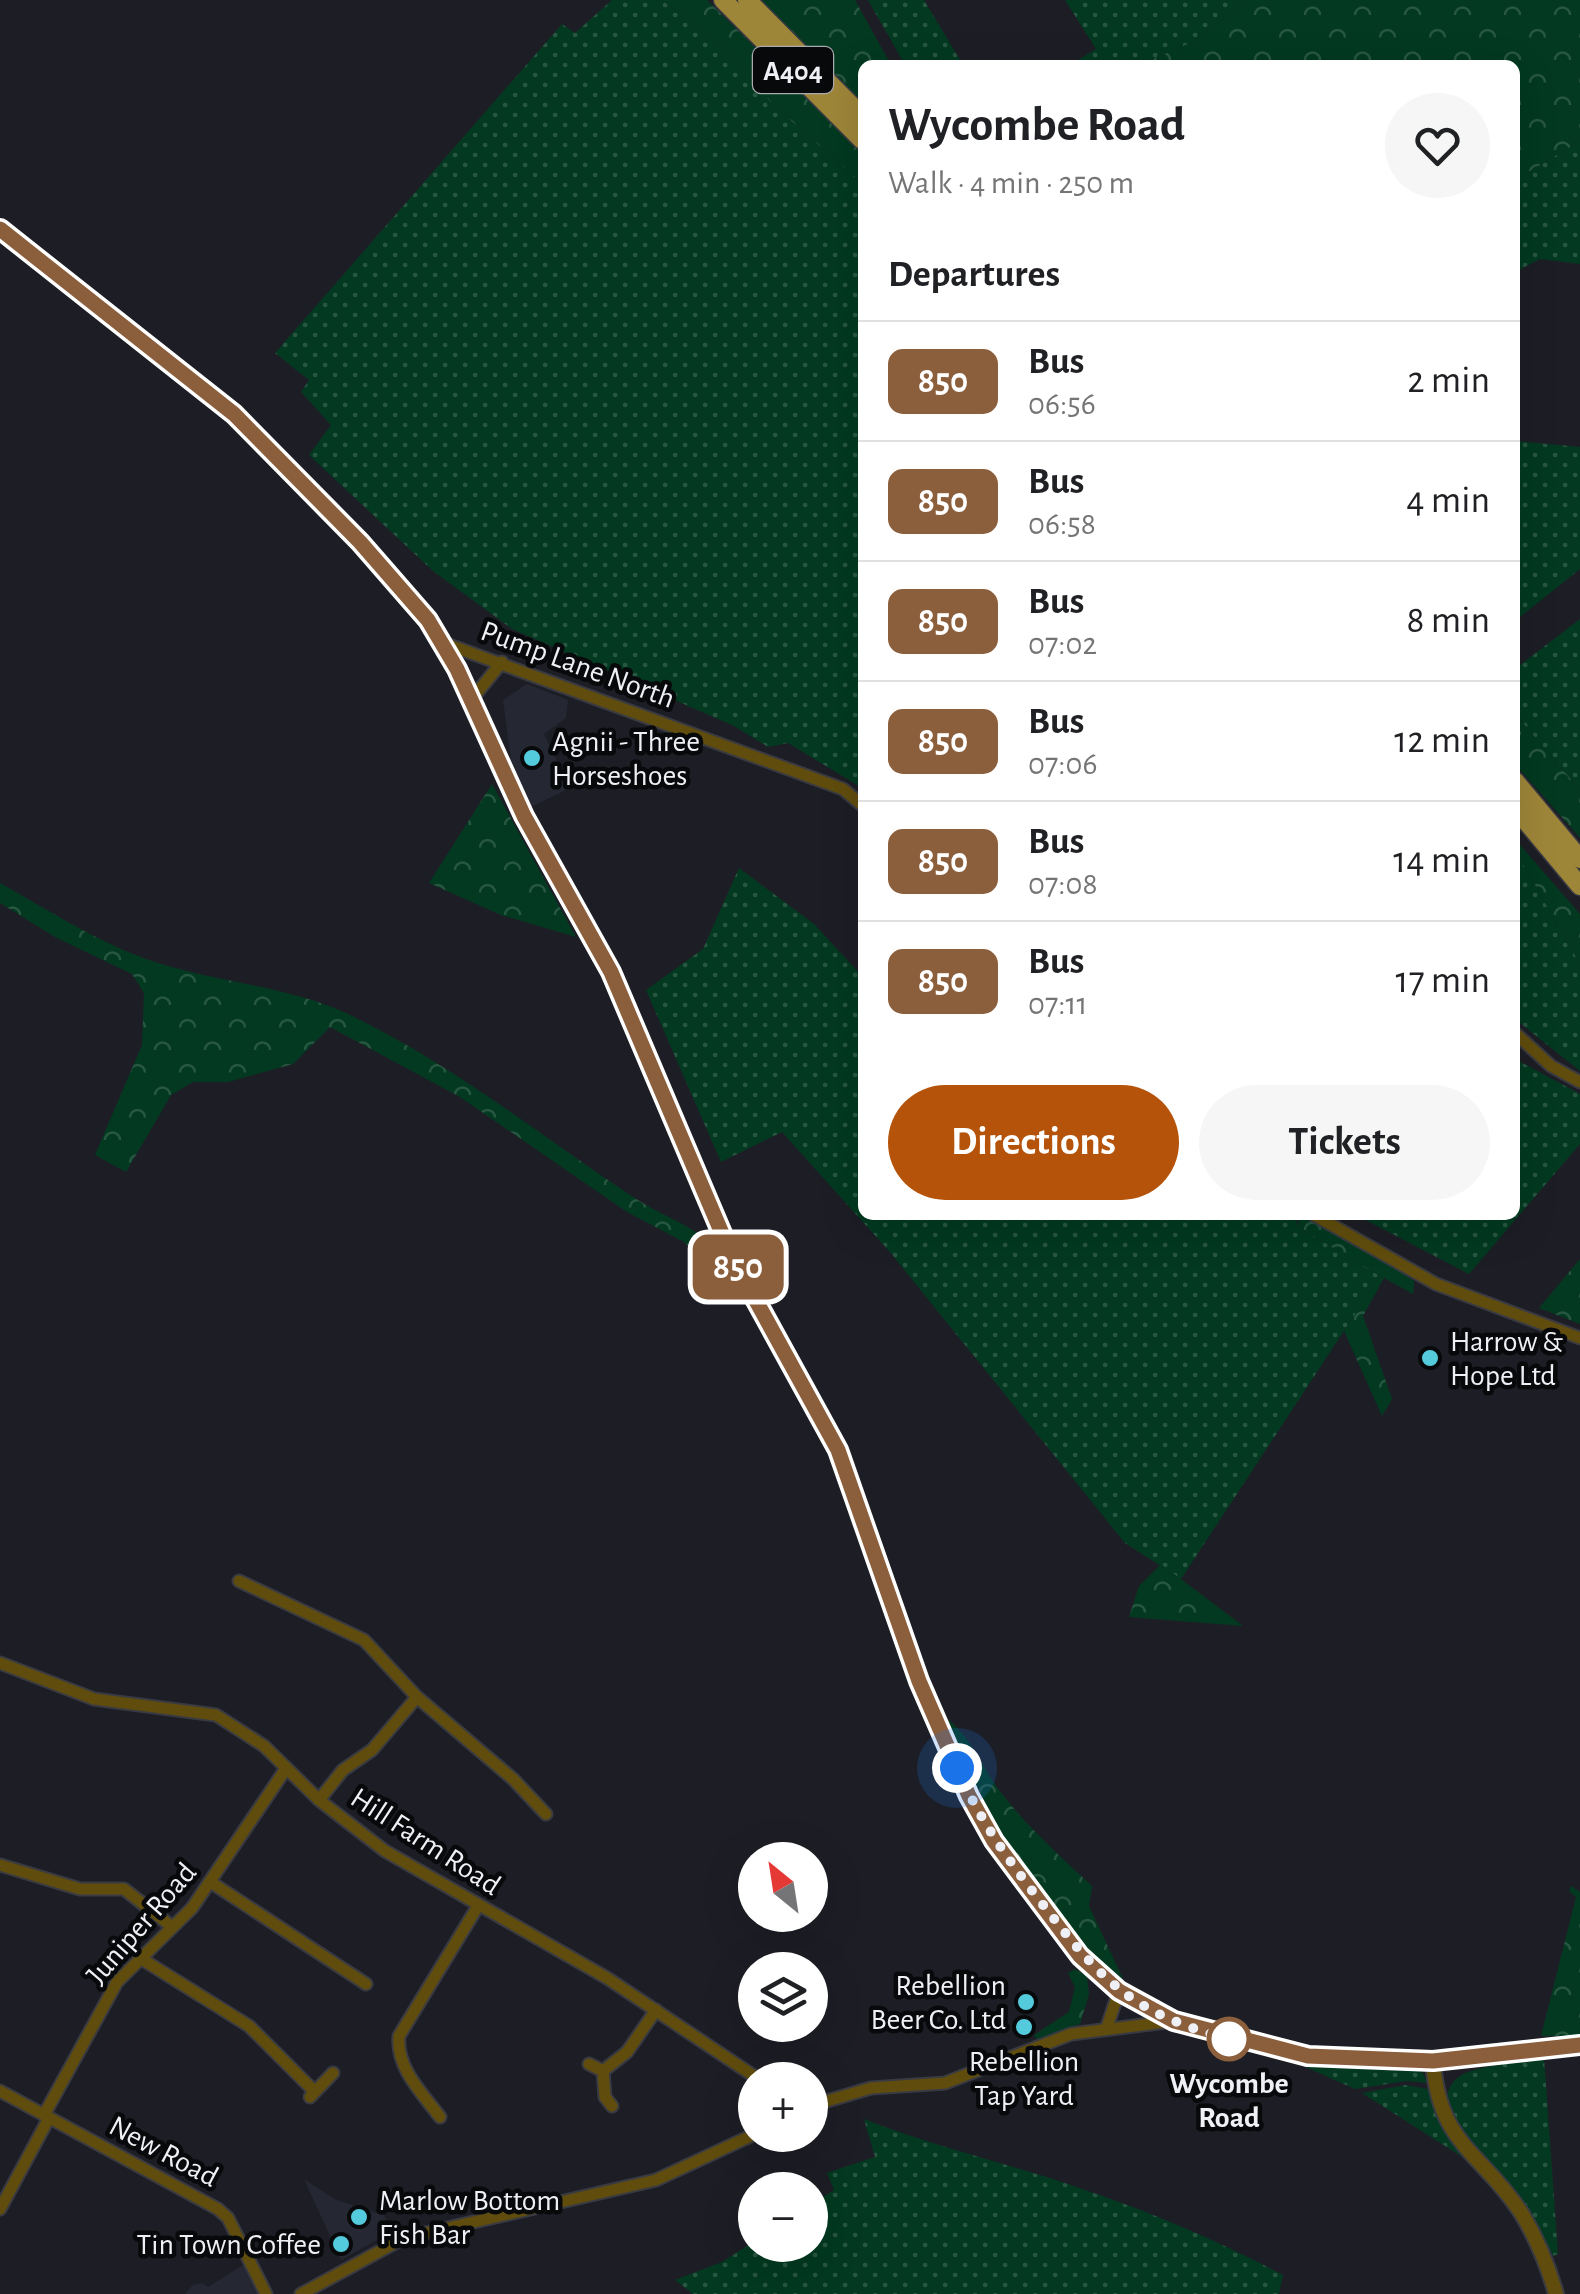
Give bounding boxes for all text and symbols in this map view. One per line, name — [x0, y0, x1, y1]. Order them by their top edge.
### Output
road number: A404 — [753, 47, 833, 93]
button: heart — [1385, 93, 1490, 198]
text: Wycombe Road — [888, 102, 1185, 150]
text: Walk · 4 min · 250 m — [888, 167, 1134, 199]
text: Departures — [888, 256, 1060, 294]
text: Bus — [1028, 343, 1084, 381]
text: 2 min — [1407, 362, 1490, 400]
text: 850 — [918, 364, 968, 399]
text: 06:56 — [1028, 388, 1096, 420]
text: Bus — [1028, 463, 1084, 501]
text: 4 min — [1406, 482, 1490, 520]
text: 850 — [918, 484, 968, 519]
text: 06:58 — [1028, 508, 1096, 540]
text: Bus — [1028, 583, 1084, 621]
text: 8 min — [1407, 602, 1490, 640]
text: 850 — [918, 604, 968, 639]
street label: Pump Lane North — [477, 616, 679, 714]
text: 07:02 — [1028, 628, 1097, 660]
text: Bus — [1028, 703, 1084, 741]
text: 12 min — [1394, 722, 1490, 760]
text: 850 — [918, 724, 968, 759]
place label: Agnii - Three Horseshoes — [552, 727, 700, 791]
marker: Agnii - Three Horseshoes — [521, 747, 543, 769]
text: 07:06 — [1028, 748, 1098, 780]
text: Bus — [1028, 823, 1084, 861]
text: 14 min — [1393, 842, 1490, 880]
text: 850 — [918, 844, 968, 879]
text: 07:08 — [1028, 868, 1098, 900]
text: Bus — [1028, 943, 1084, 981]
text: 17 min — [1396, 962, 1490, 1000]
text: 850 — [918, 964, 968, 999]
text: 07:11 — [1028, 988, 1088, 1020]
button: Directions — [888, 1085, 1179, 1200]
button: Tickets — [1199, 1085, 1490, 1200]
line badge: 850 — [680, 1234, 796, 1300]
text: 850 — [713, 1250, 763, 1285]
place label: Harrow & Hope Ltd — [1450, 1327, 1563, 1391]
marker: Harrow & Hope Ltd — [1419, 1347, 1441, 1369]
your location — [932, 1743, 982, 1793]
street label: Hill Farm Road — [345, 1783, 506, 1901]
north arrow — [738, 1842, 828, 1932]
map controls — [738, 1842, 828, 2262]
street label: Juniper Road — [81, 1857, 202, 1990]
button: layers — [738, 1952, 828, 2042]
place label: Rebellion Beer Co. Ltd — [871, 1971, 1006, 2035]
marker: Rebellion Beer Co. Ltd — [1015, 1991, 1037, 2013]
marker: Rebellion Tap Yard — [1013, 2016, 1035, 2038]
marker: Wycombe Road — [1208, 2018, 1250, 2060]
place label: Rebellion Tap Yard — [969, 2047, 1079, 2111]
button: + — [738, 2062, 828, 2152]
place label: Wycombe Road — [1169, 2069, 1289, 2133]
street label: New Road — [104, 2111, 223, 2193]
button: − — [738, 2172, 828, 2262]
place label: Marlow Bottom Fish Bar — [379, 2186, 560, 2250]
marker: Marlow Bottom Fish Bar — [348, 2206, 370, 2228]
place label: Tin Town Coffee — [137, 2230, 321, 2260]
marker: Tin Town Coffee — [330, 2233, 352, 2255]

